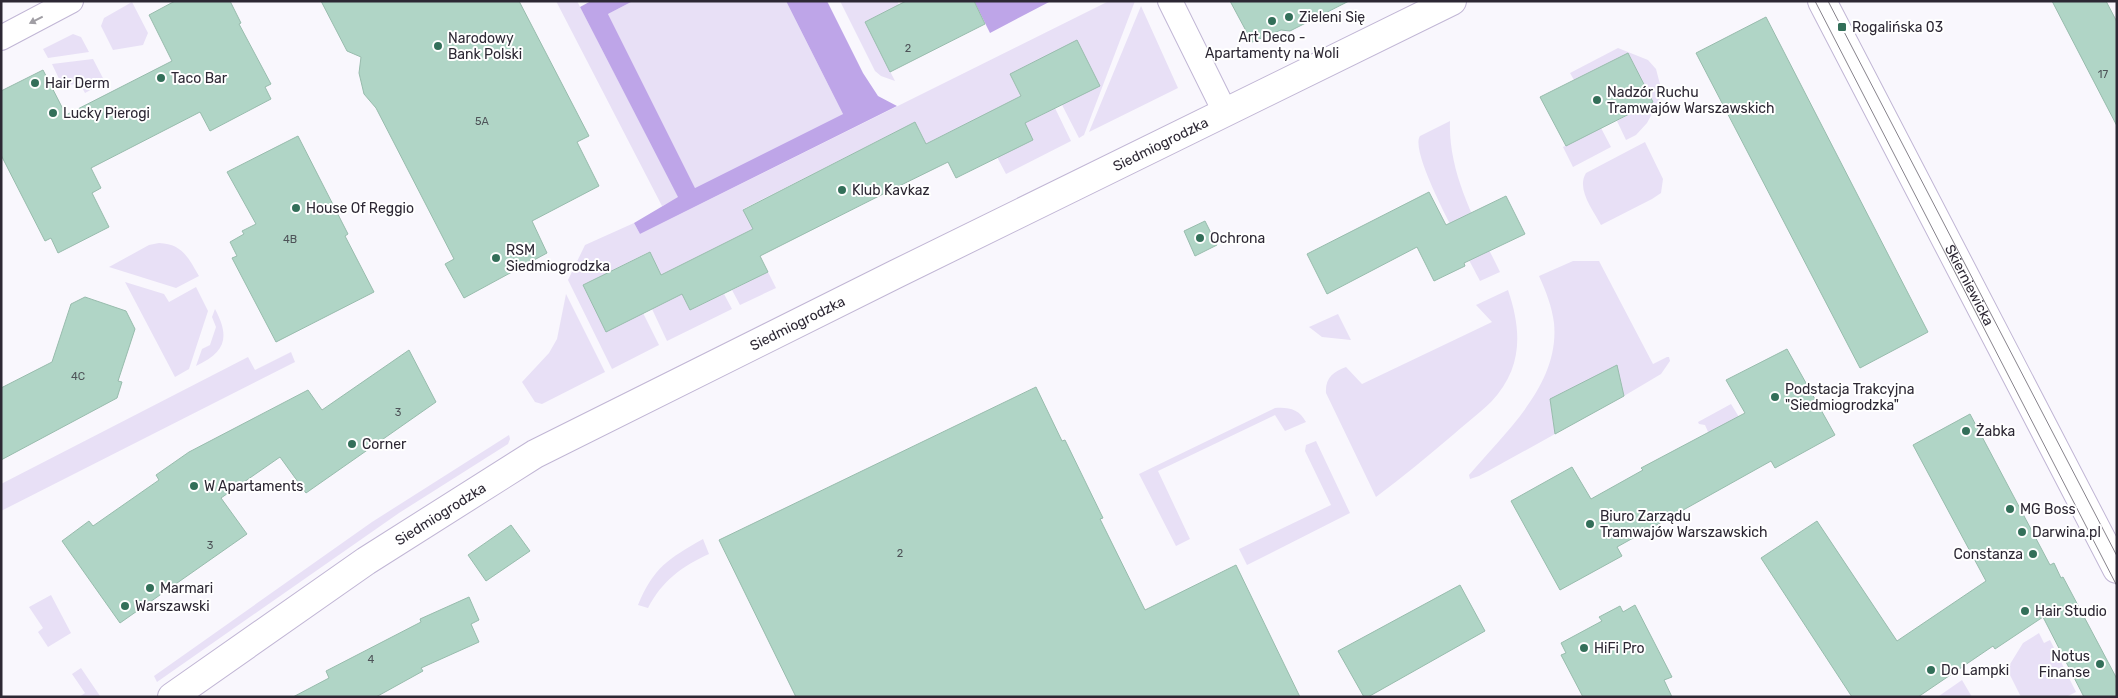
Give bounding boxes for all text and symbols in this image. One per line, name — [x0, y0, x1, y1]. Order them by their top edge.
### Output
place label: Zieleni Się — [1299, 9, 1365, 26]
marker: Zieleni Się — [1283, 11, 1295, 23]
marker: Art Deco - Apartamenty na Woli — [1266, 15, 1278, 27]
one-way arrow — [29, 16, 43, 24]
place label: Rogalińska 03 — [1852, 19, 1943, 36]
marker: Rogalińska 03 — [1836, 21, 1848, 33]
place label: Art Deco - Apartamenty na Woli — [1205, 29, 1339, 62]
place label: Narodowy Bank Polski — [448, 30, 522, 63]
marker: Narodowy Bank Polski — [432, 40, 444, 52]
house number: 2 — [905, 42, 911, 55]
house number: 17 — [2098, 68, 2109, 81]
place label: Taco Bar — [171, 70, 228, 87]
marker: Taco Bar — [155, 72, 167, 84]
place label: Hair Derm — [45, 75, 110, 92]
marker: Hair Derm — [29, 77, 41, 89]
place label: Nadzór Ruchu Tramwajów Warszawskich — [1607, 84, 1775, 117]
marker: Nadzór Ruchu Tramwajów Warszawskich — [1591, 94, 1603, 106]
place label: Lucky Pierogi — [63, 105, 150, 122]
marker: Lucky Pierogi — [47, 107, 59, 119]
street label: Siedmiogrodzka — [1110, 114, 1211, 175]
house number: 5A — [475, 115, 490, 128]
place label: Klub Kavkaz — [852, 182, 930, 199]
marker: Klub Kavkaz — [836, 184, 848, 196]
place label: House Of Reggio — [306, 200, 414, 217]
marker: House Of Reggio — [290, 202, 302, 214]
place label: Ochrona — [1210, 230, 1265, 247]
marker: Ochrona — [1194, 232, 1206, 244]
house number: 4B — [283, 233, 297, 246]
street label: Skierniewicka — [1941, 241, 1998, 328]
place label: RSM Siedmiogrodzka — [506, 242, 610, 275]
marker: RSM Siedmiogrodzka — [490, 252, 502, 264]
street label: Siedmiogrodzka — [747, 292, 848, 354]
house number: 4C — [71, 370, 85, 383]
place label: Podstacja Trakcyjna "Siedmiogrodzka" — [1785, 381, 1914, 414]
marker: Podstacja Trakcyjna "Siedmiogrodzka" — [1769, 391, 1781, 403]
house number: 3 — [395, 406, 402, 419]
place label: Żabka — [1976, 423, 2015, 440]
marker: Żabka — [1960, 425, 1972, 437]
place label: Corner — [362, 436, 407, 453]
marker: Corner — [346, 438, 358, 450]
place label: W Apartaments — [204, 478, 303, 495]
street label: Siedmiogrodzka — [392, 479, 489, 549]
marker: W Apartaments — [188, 480, 200, 492]
place label: MG Boss — [2020, 501, 2076, 518]
marker: MG Boss — [2004, 503, 2016, 515]
place label: Biuro Zarządu Tramwajów Warszawskich — [1600, 508, 1768, 541]
marker: Biuro Zarządu Tramwajów Warszawskich — [1584, 518, 1596, 530]
place label: Darwina.pl — [2032, 524, 2101, 541]
marker: Darwina.pl — [2016, 526, 2028, 538]
house number: 3 — [207, 539, 214, 552]
place label: Constanza — [1953, 546, 2023, 563]
house number: 2 — [897, 547, 903, 560]
marker: Constanza — [2027, 548, 2039, 560]
place label: Marmari — [160, 580, 213, 597]
marker: Marmari — [144, 582, 156, 594]
place label: Warszawski — [135, 598, 210, 615]
marker: Warszawski — [119, 600, 131, 612]
place label: Hair Studio — [2035, 603, 2107, 620]
marker: Hair Studio — [2019, 605, 2031, 617]
place label: HiFi Pro — [1594, 640, 1645, 657]
marker: HiFi Pro — [1578, 642, 1590, 654]
place label: Notus Finanse — [2039, 648, 2090, 681]
house number: 4 — [368, 653, 375, 666]
marker: Notus Finanse — [2094, 658, 2106, 670]
place label: Do Lampki — [1941, 662, 2009, 679]
marker: Do Lampki — [1925, 664, 1937, 676]

